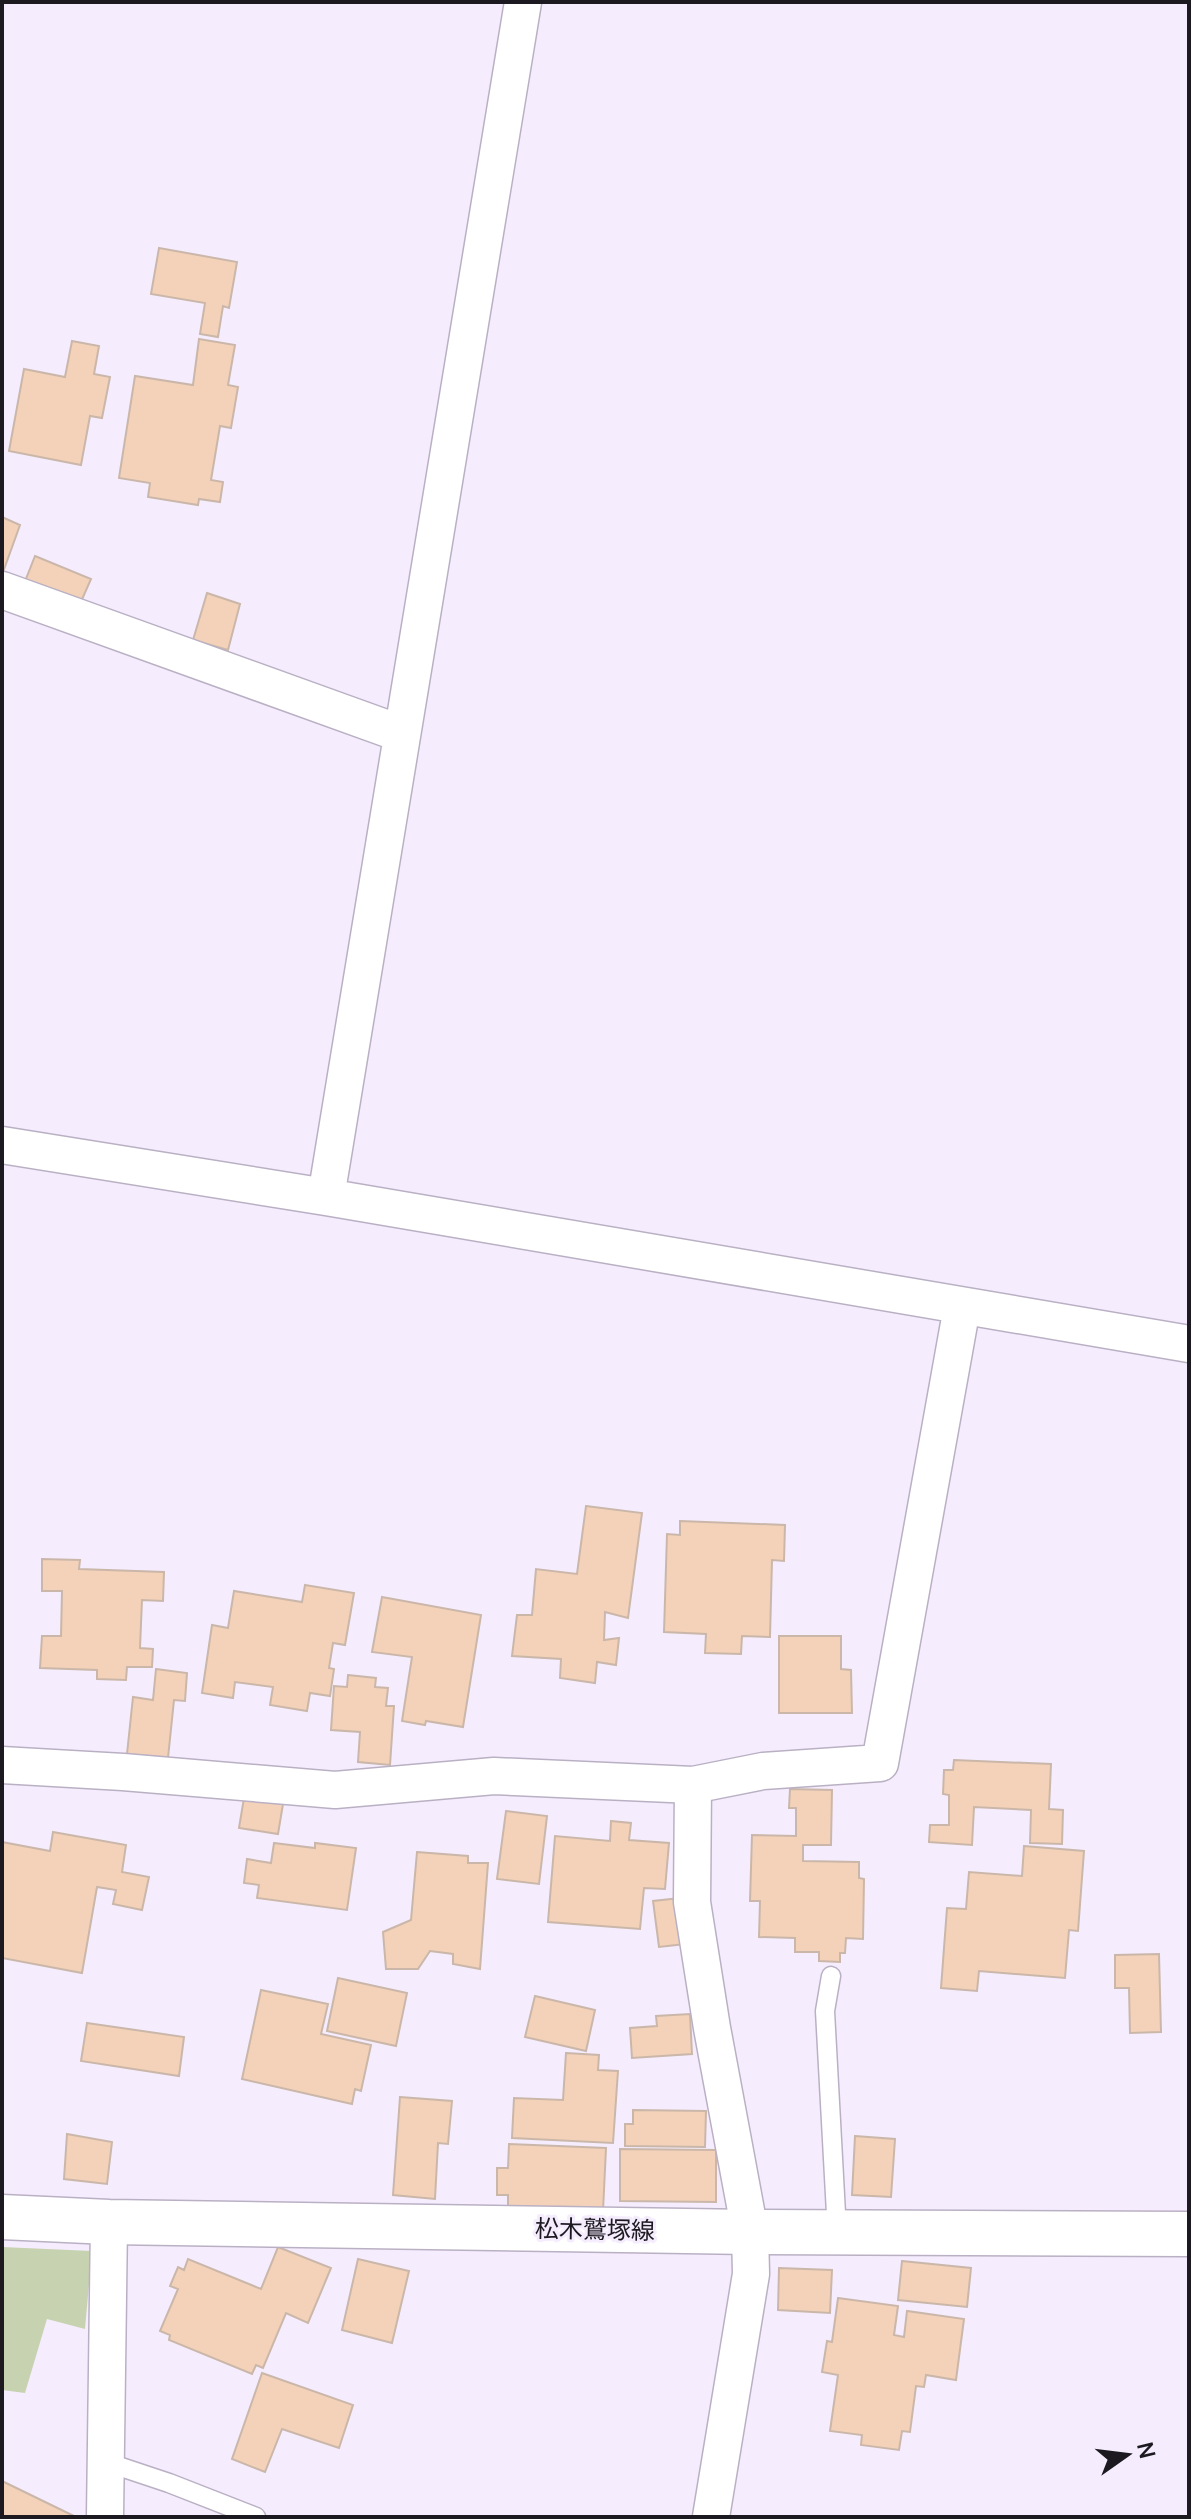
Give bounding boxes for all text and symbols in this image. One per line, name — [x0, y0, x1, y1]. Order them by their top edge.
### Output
street label: 松木鷲塚線 — [535, 2211, 655, 2246]
north arrow — [1087, 2415, 1167, 2495]
text: N — [1130, 2439, 1163, 2461]

